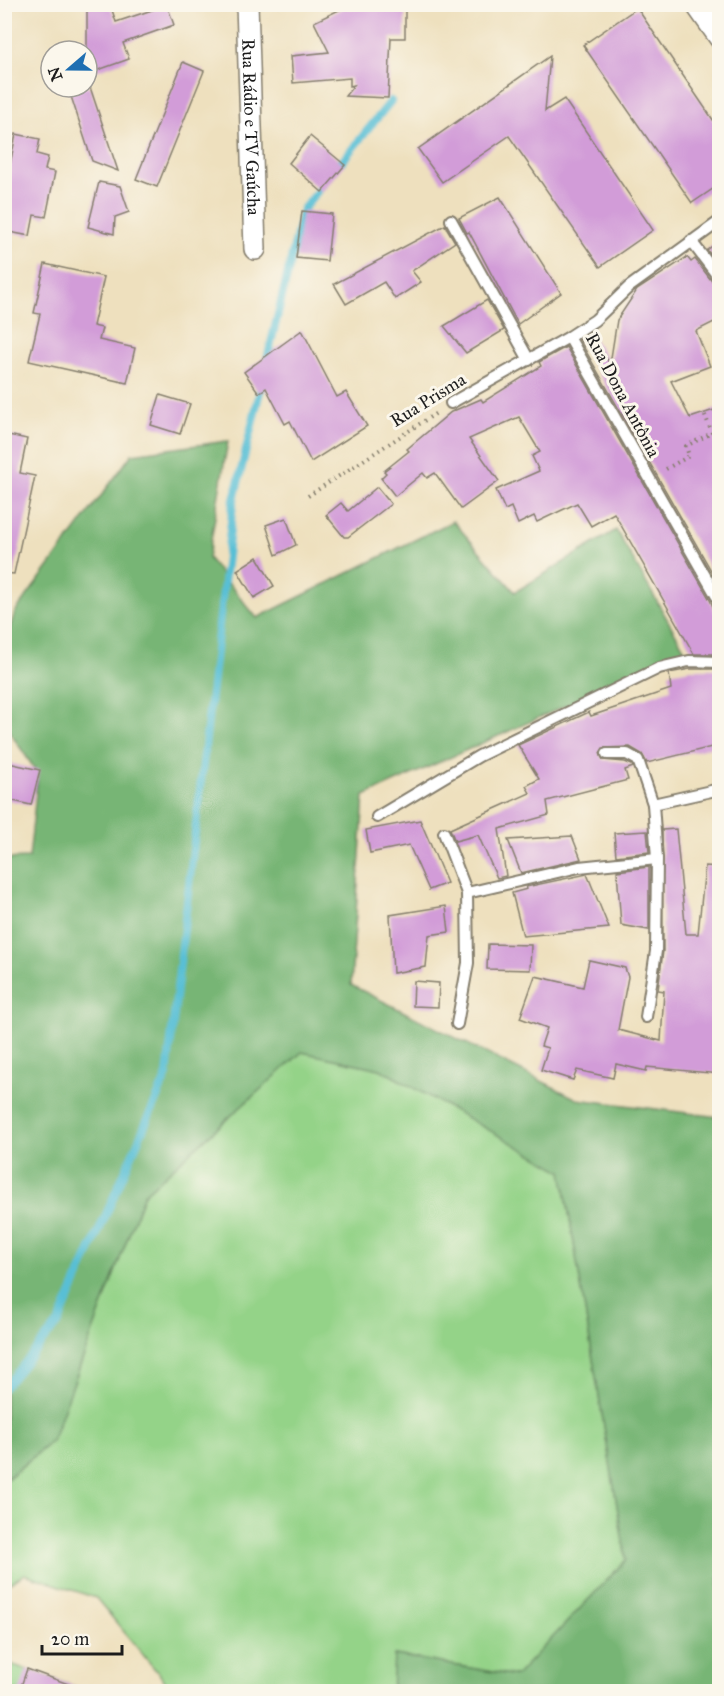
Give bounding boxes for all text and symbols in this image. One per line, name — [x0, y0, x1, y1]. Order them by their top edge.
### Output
street label: Rua Rádio e TV Gaúcha — [237, 38, 265, 216]
north arrow — [39, 39, 99, 99]
text: N — [44, 64, 67, 84]
street label: Rua Dona Antônia — [581, 329, 665, 461]
street label: Rua Prisma — [386, 368, 470, 432]
scale bar — [42, 1618, 122, 1656]
text: 20 m — [51, 1628, 89, 1650]

